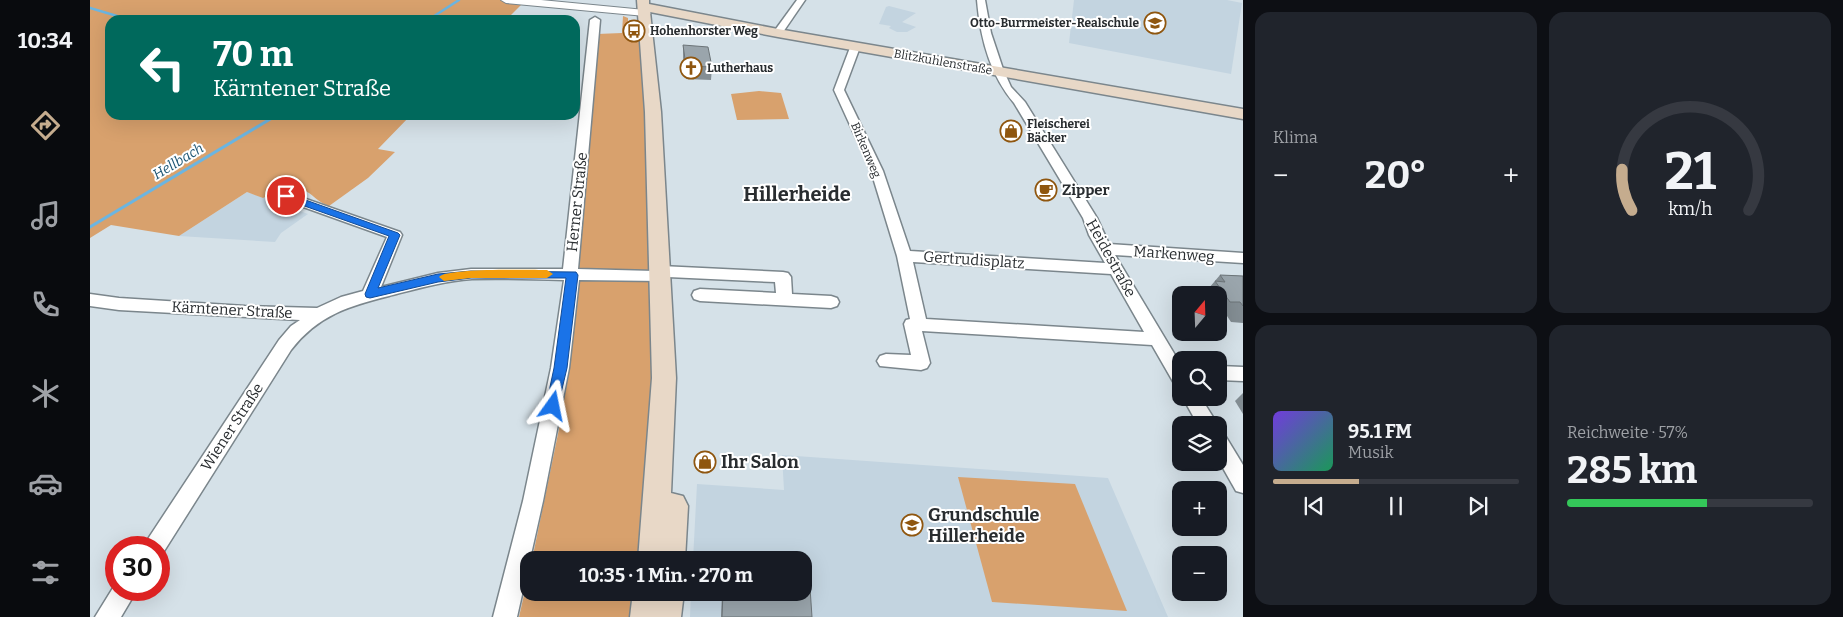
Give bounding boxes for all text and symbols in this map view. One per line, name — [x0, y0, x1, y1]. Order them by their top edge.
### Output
school or university icon: Otto-Burrmeister-Realschule — [1143, 11, 1167, 35]
place label: Otto-Burrmeister-Realschule — [970, 16, 1139, 30]
bus stop icon: Hohenhorster Weg — [622, 19, 646, 43]
place label: Hohenhorster Weg — [650, 24, 758, 38]
text: 10:34 — [18, 27, 72, 54]
text: 70 m — [213, 33, 293, 75]
icon: left — [130, 35, 195, 100]
street label: Blitzkuhlenstraße — [893, 46, 993, 78]
church icon: Lutherhaus — [679, 56, 703, 80]
place label: Lutherhaus — [707, 61, 773, 75]
text: Kärntener Straße — [213, 75, 391, 102]
icon: directions — [28, 108, 63, 143]
place label: Fleischerei Bäcker — [1027, 117, 1090, 145]
shop icon: Fleischerei Bäcker — [999, 119, 1023, 143]
street label: Birkenweg — [848, 120, 884, 180]
text: Klima — [1273, 128, 1318, 147]
water label: Hellbach — [150, 140, 207, 183]
text: 21 — [1664, 140, 1716, 203]
street label: Herner Straße — [563, 151, 591, 253]
text: 20° — [1365, 152, 1427, 198]
text: − — [1273, 159, 1288, 192]
text: + — [1503, 159, 1519, 192]
pin — [265, 175, 307, 217]
cafe icon: Zipper — [1034, 178, 1058, 202]
place label: Zipper — [1062, 181, 1110, 199]
icon: arrive — [272, 182, 300, 210]
district label: Hillerheide — [743, 182, 851, 206]
icon: music — [28, 198, 63, 233]
text: km/h — [1668, 198, 1712, 220]
street label: Heidestraße — [1082, 216, 1140, 300]
street label: Markenweg — [1133, 242, 1215, 266]
street label: Gertrudisplatz — [923, 247, 1025, 273]
north arrow — [1172, 286, 1228, 341]
map controls — [1172, 286, 1227, 601]
icon: phone — [28, 287, 63, 322]
street label: Kärntener Straße — [171, 298, 293, 322]
button: search — [1172, 351, 1227, 406]
icon: climate — [28, 376, 63, 411]
position arrow — [526, 379, 578, 431]
street label: Wiener Straße — [197, 380, 267, 474]
button: layers — [1172, 416, 1227, 471]
text: 95.1 FM — [1348, 420, 1412, 443]
text: Reichweite · 57% — [1567, 423, 1688, 442]
text: Musik — [1348, 443, 1394, 462]
text: 285 km — [1567, 447, 1697, 493]
shop icon: Ihr Salon — [693, 450, 717, 474]
place label: Ihr Salon — [721, 451, 799, 473]
icon: car — [28, 466, 63, 501]
button: + — [1172, 481, 1227, 536]
icon: previous — [1300, 492, 1328, 520]
icon: pause — [1382, 492, 1410, 520]
icon: next — [1464, 492, 1492, 520]
place label: Grundschule Hillerheide — [928, 504, 1040, 547]
school or university icon: Grundschule Hillerheide — [900, 513, 924, 537]
speed limit sign: 30 — [105, 536, 170, 601]
button: − — [1172, 546, 1227, 601]
icon: filters — [28, 555, 63, 590]
text: 10:35 · 1 Min. · 270 m — [579, 564, 753, 587]

